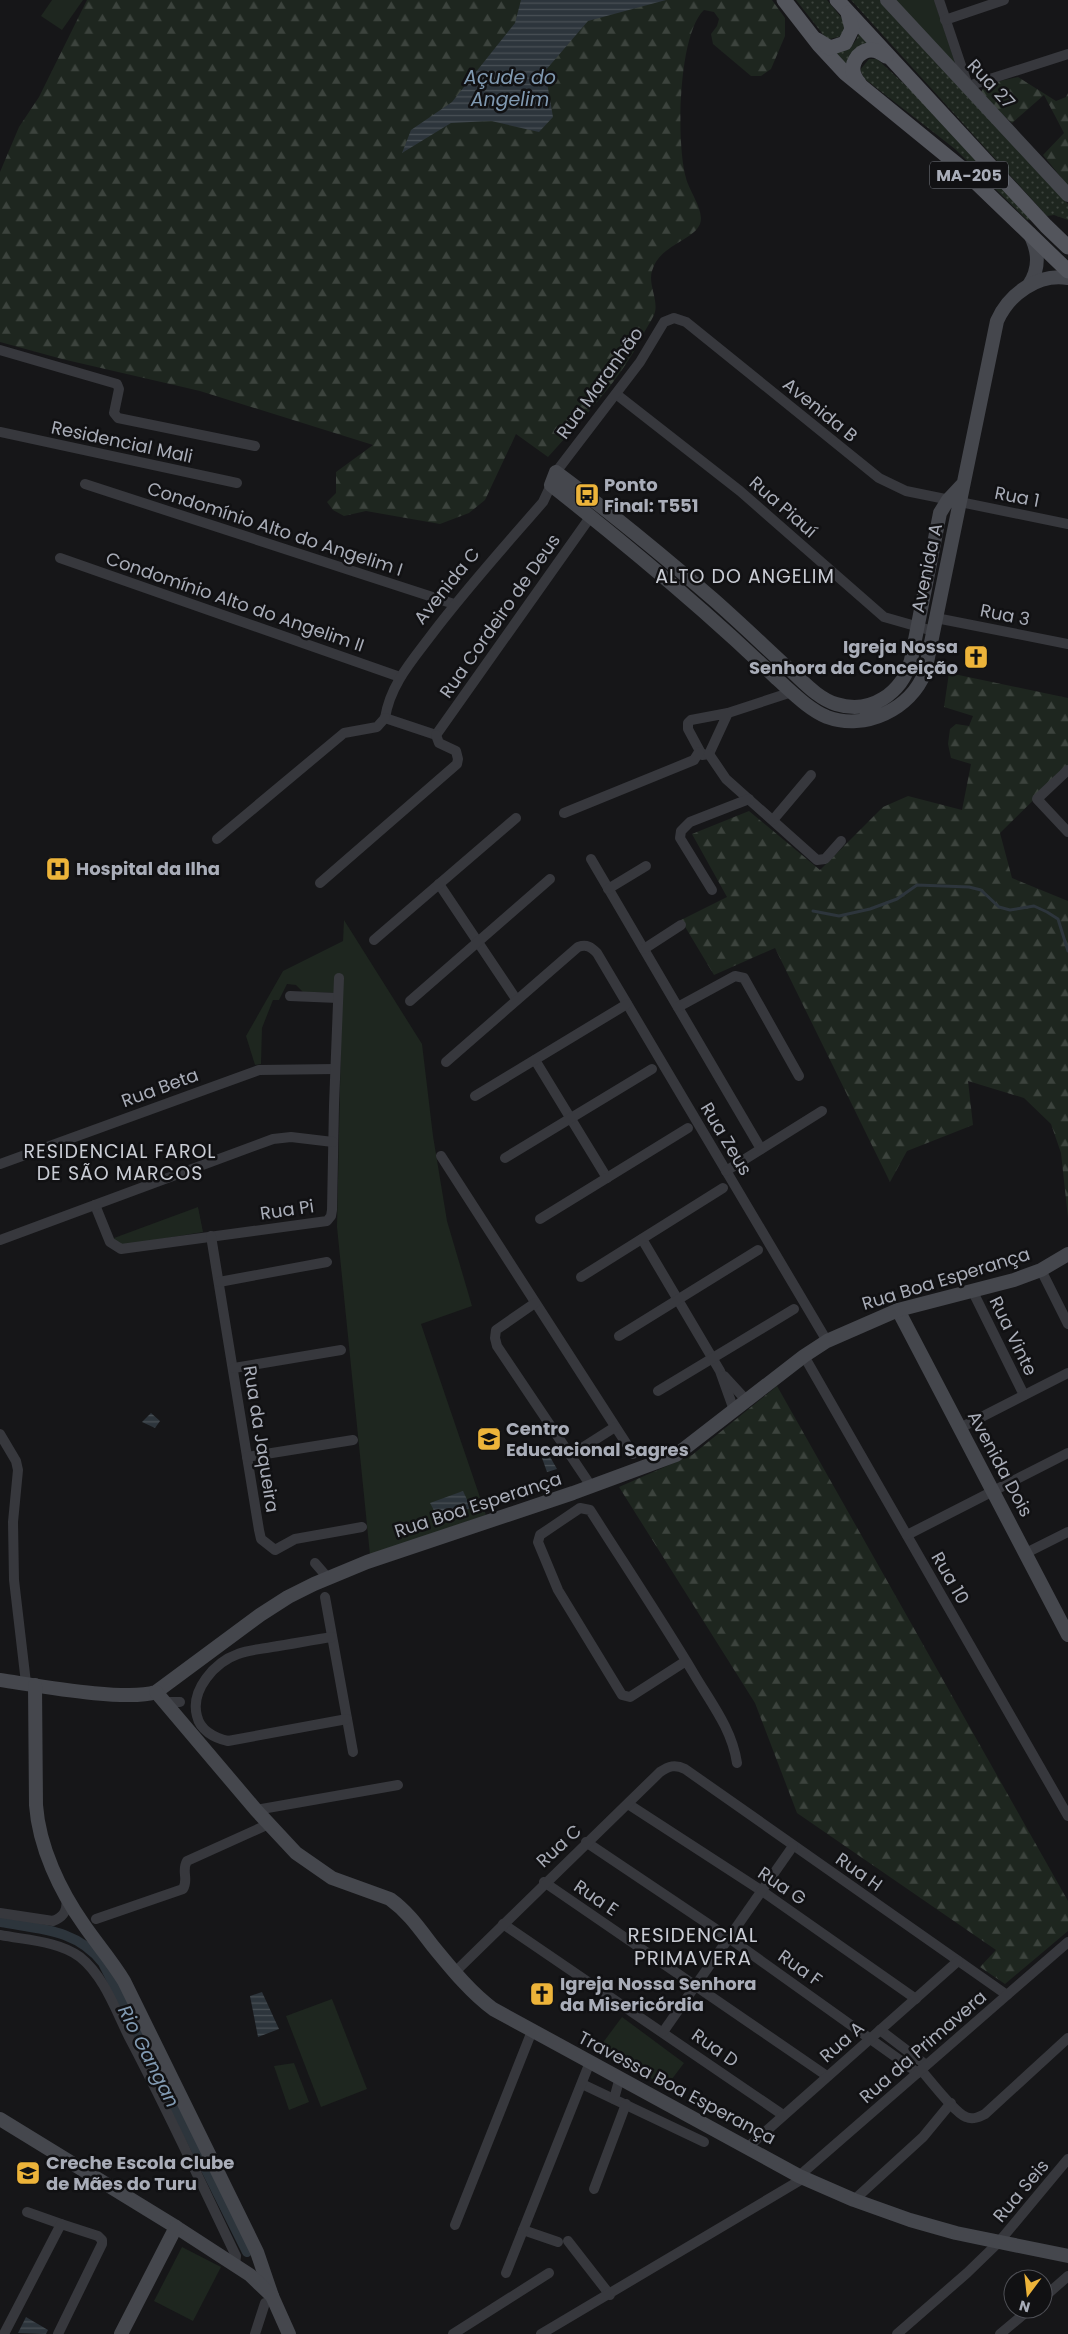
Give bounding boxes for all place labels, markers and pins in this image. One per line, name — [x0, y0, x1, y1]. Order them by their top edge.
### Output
place label: Ponto Final: T551 — [604, 472, 699, 518]
bus stop icon: Ponto Final: T551 — [574, 482, 600, 508]
place label: Igreja Nossa Senhora da Conceição — [749, 634, 958, 680]
church icon: Igreja Nossa Senhora da Conceição — [963, 644, 989, 670]
hospital icon: Hospital da Ilha — [45, 856, 71, 882]
place label: Hospital da Ilha — [76, 856, 220, 881]
place label: Centro Educacional Sagres — [506, 1416, 689, 1462]
school or university icon: Centro Educacional Sagres — [476, 1426, 502, 1452]
place label: Igreja Nossa Senhora da Misericórdia — [560, 1971, 757, 2017]
church icon: Igreja Nossa Senhora da Misericórdia — [529, 1981, 555, 2007]
place label: Creche Escola Clube de Mães do Turu — [46, 2150, 234, 2196]
school or university icon: Creche Escola Clube de Mães do Turu — [15, 2160, 41, 2186]

